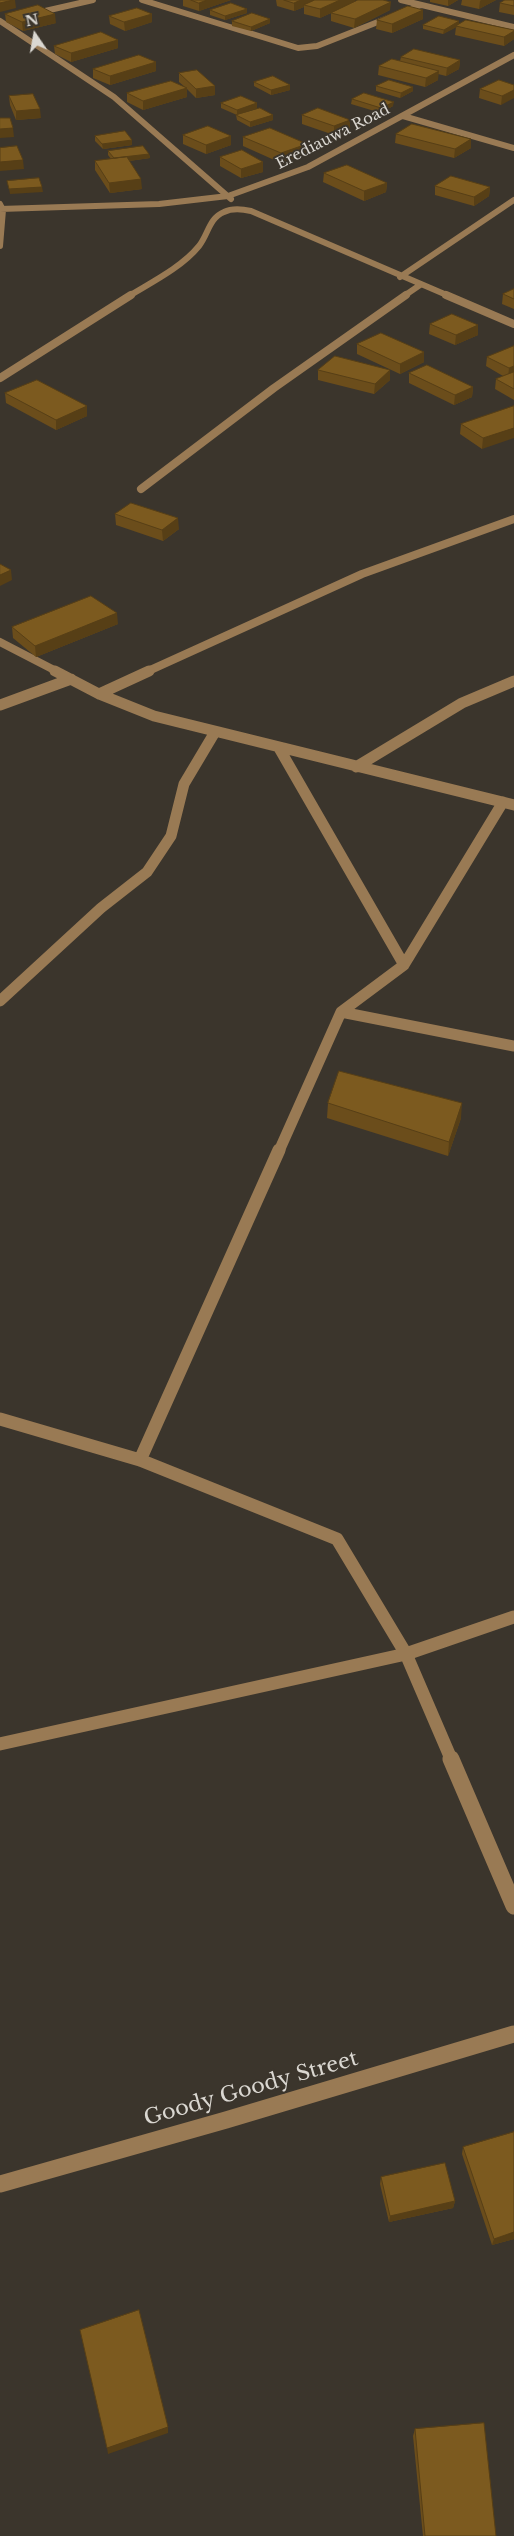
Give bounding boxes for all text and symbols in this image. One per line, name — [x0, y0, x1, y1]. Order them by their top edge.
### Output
north arrow — [10, 10, 60, 60]
text: N — [24, 10, 40, 31]
street label: Erediauwa Road — [273, 101, 393, 173]
street label: Goody Goody Street — [141, 2046, 361, 2132]

